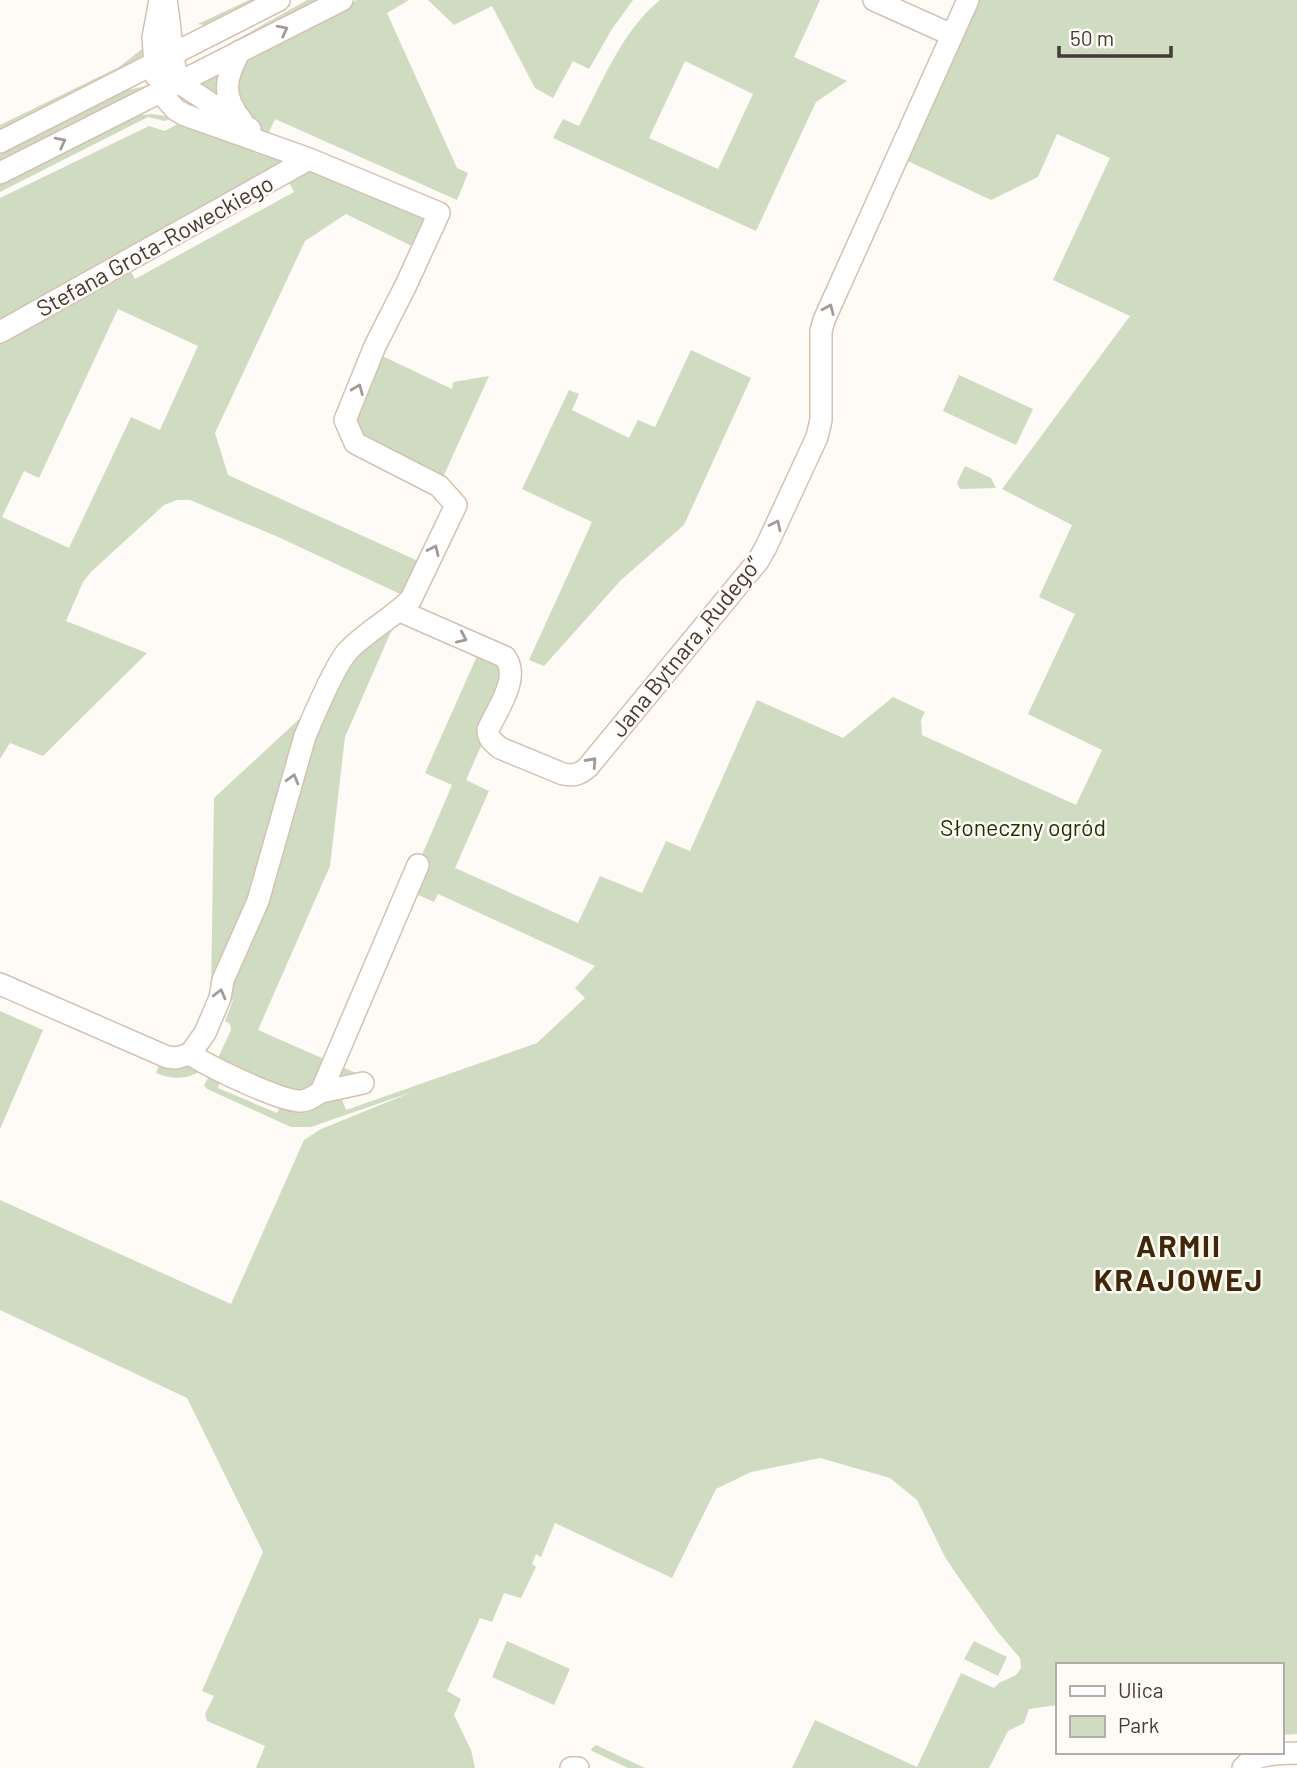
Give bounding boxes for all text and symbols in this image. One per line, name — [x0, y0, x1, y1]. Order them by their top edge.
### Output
scale bar — [1059, 14, 1171, 58]
one-way arrow — [276, 24, 288, 38]
text: 50 m — [1070, 25, 1114, 50]
one-way arrow — [53, 137, 66, 150]
street label: Stefana Grota-Roweckiego — [31, 168, 278, 322]
one-way arrow — [821, 304, 835, 316]
one-way arrow — [349, 384, 363, 396]
one-way arrow — [768, 520, 782, 532]
one-way arrow — [426, 545, 440, 557]
street label: Jana Bytnara „Rudego” — [604, 550, 767, 742]
one-way arrow — [455, 630, 467, 644]
one-way arrow — [583, 757, 596, 770]
one-way arrow — [285, 773, 299, 785]
park label: Słoneczny ogród — [940, 813, 1106, 841]
one-way arrow — [212, 988, 226, 1000]
district label: ARMII KRAJOWEJ — [1094, 1227, 1264, 1297]
legend — [1056, 1663, 1283, 1754]
text: Ulica — [1118, 1677, 1163, 1702]
text: Park — [1118, 1712, 1159, 1737]

